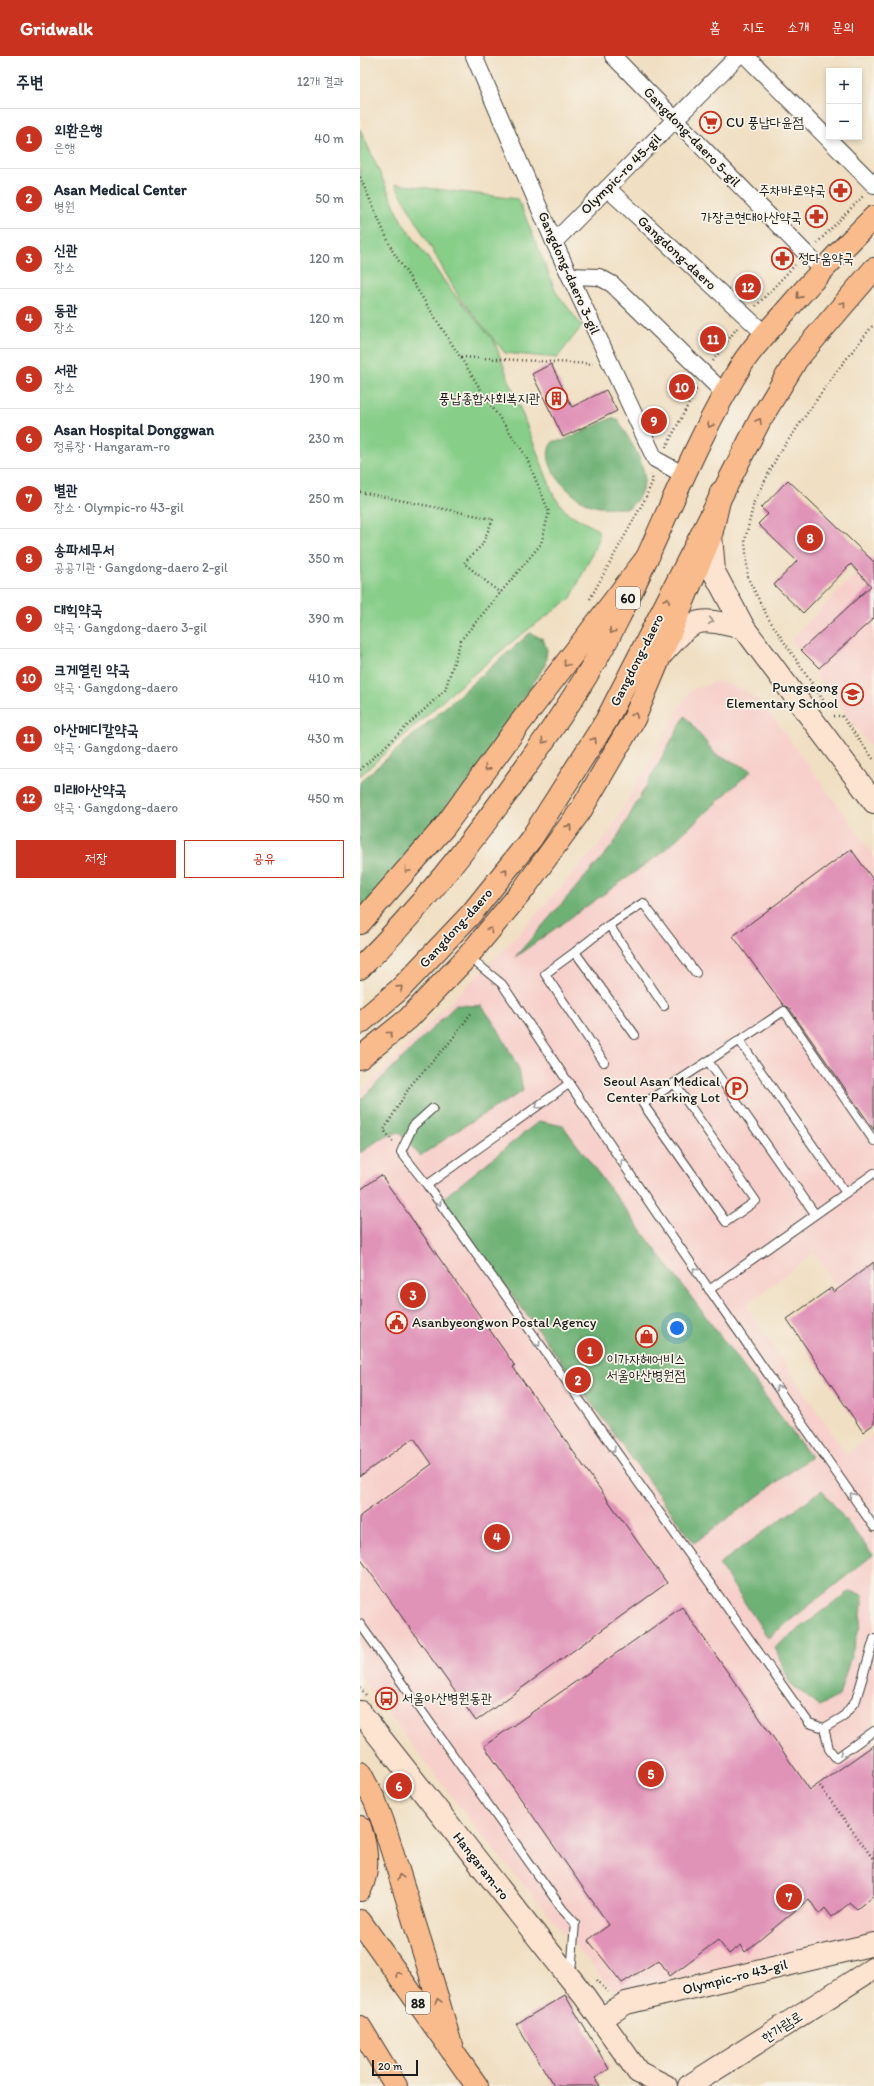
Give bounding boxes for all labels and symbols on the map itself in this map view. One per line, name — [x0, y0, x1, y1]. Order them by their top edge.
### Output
street label: Gangdong-daero 5-gil — [640, 84, 744, 191]
supermarket icon: CU 풍납다윤점 — [697, 109, 723, 135]
place label: CU 풍납다윤점 — [726, 114, 804, 131]
street label: Olympic-ro 45-gil — [577, 130, 665, 218]
pharmacy icon: 주차바로약국 — [828, 177, 854, 203]
place label: 주차바로약국 — [758, 182, 826, 199]
pharmacy icon: 가장큰현대아산약국 — [804, 204, 830, 230]
street label: Gangdong-daero 3-gil — [534, 209, 604, 337]
place label: 가장큰현대아산약국 — [701, 209, 802, 226]
street label: Gangdong-daero — [634, 212, 720, 294]
pharmacy icon: 정다움약국 — [769, 245, 795, 271]
place label: 정다움약국 — [798, 250, 854, 267]
pin: 12 — [735, 272, 761, 302]
one-way arrow — [797, 291, 804, 298]
one-way arrow — [839, 302, 846, 309]
pin: 11 — [700, 324, 726, 354]
pin: 10 — [669, 372, 695, 402]
building icon: 풍납종합사회복지관 — [543, 385, 569, 411]
place label: 풍납종합사회복지관 — [439, 390, 540, 407]
pin: 9 — [641, 406, 667, 436]
one-way arrow — [755, 418, 762, 425]
one-way arrow — [707, 421, 714, 428]
pin: 8 — [797, 523, 823, 553]
road number: 60 — [616, 587, 640, 609]
one-way arrow — [662, 597, 670, 604]
street label: Gangdong-daero — [606, 611, 668, 709]
one-way arrow — [708, 616, 714, 625]
one-way arrow — [609, 627, 616, 634]
one-way arrow — [563, 660, 570, 667]
place label: Pungseong Elementary School — [726, 679, 839, 712]
school or university icon: Pungseong Elementary School — [840, 682, 866, 708]
one-way arrow — [630, 712, 638, 720]
one-way arrow — [541, 737, 549, 744]
one-way arrow — [589, 737, 597, 744]
one-way arrow — [485, 764, 492, 771]
one-way arrow — [564, 824, 572, 831]
one-way arrow — [404, 865, 411, 872]
one-way arrow — [501, 868, 508, 875]
street label: Gangdong-daero — [416, 885, 496, 971]
one-way arrow — [485, 927, 492, 935]
one-way arrow — [395, 985, 403, 993]
one-way arrow — [386, 1031, 393, 1038]
place label: Seoul Asan Medical Center Parking Lot — [603, 1073, 720, 1106]
parking icon: Seoul Asan Medical Center Parking Lot — [723, 1076, 749, 1102]
one-way arrow — [536, 1101, 543, 1108]
one-way arrow — [620, 1160, 627, 1167]
one-way arrow — [434, 1199, 442, 1206]
one-way arrow — [692, 1267, 700, 1274]
pin: 3 — [400, 1280, 426, 1310]
public building icon: Asanbyeongwon Postal Agency — [384, 1309, 410, 1335]
place label: Asanbyeongwon Postal Agency — [412, 1314, 597, 1331]
your location — [667, 1318, 687, 1338]
shop icon: 이가자헤어비스 서울아산병원점 — [633, 1324, 659, 1350]
pin: 1 — [577, 1336, 603, 1366]
one-way arrow — [533, 1339, 540, 1346]
place label: 이가자헤어비스 서울아산병원점 — [607, 1351, 685, 1384]
pin: 2 — [565, 1365, 591, 1395]
one-way arrow — [776, 1386, 783, 1393]
one-way arrow — [609, 1445, 616, 1452]
one-way arrow — [849, 1492, 857, 1499]
pin: 4 — [484, 1522, 510, 1552]
bus stop icon: 서울아산병원동관 — [374, 1685, 400, 1711]
place label: 서울아산병원동관 — [402, 1690, 492, 1707]
one-way arrow — [839, 1749, 846, 1757]
pin: 5 — [638, 1759, 664, 1789]
pin: 6 — [386, 1771, 412, 1801]
street label: Hangaram-ro — [449, 1829, 513, 1903]
one-way arrow — [396, 1873, 405, 1880]
pin: 7 — [776, 1882, 802, 1912]
street label: Olympic-ro 43-gil — [681, 1956, 789, 1998]
one-way arrow — [395, 1971, 403, 1978]
road number: 88 — [406, 1992, 430, 2014]
one-way arrow — [434, 1998, 443, 2005]
street label: 한가람로 — [758, 2008, 806, 2046]
scale bar — [372, 2058, 418, 2077]

